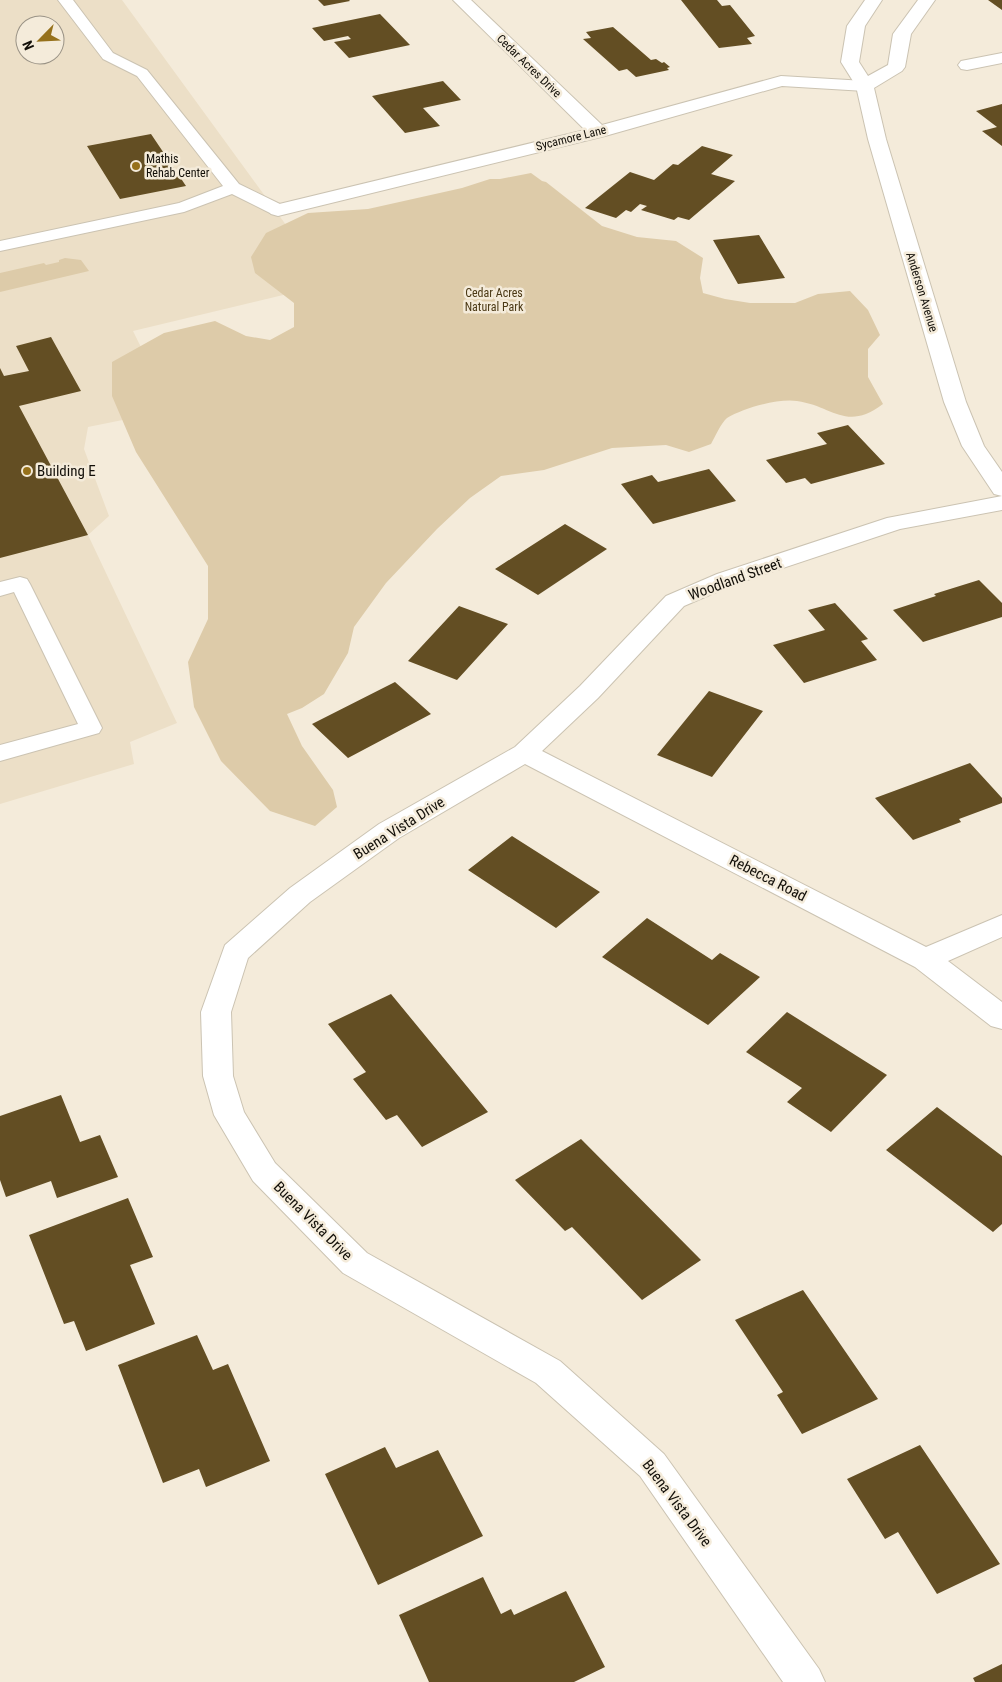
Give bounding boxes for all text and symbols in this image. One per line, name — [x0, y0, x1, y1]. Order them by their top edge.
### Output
north arrow — [15, 15, 65, 65]
street label: Cedar Acres Drive — [494, 32, 564, 101]
text: N — [19, 38, 37, 52]
street label: Sycamore Lane — [534, 122, 608, 154]
place label: Mathis Rehab Center — [146, 152, 210, 180]
marker: Mathis Rehab Center — [130, 160, 142, 172]
street label: Anderson Avenue — [903, 250, 941, 334]
park label: Cedar Acres Natural Park — [465, 286, 524, 314]
place label: Building E — [37, 462, 96, 480]
marker: Building E — [21, 465, 33, 477]
street label: Woodland Street — [686, 554, 784, 604]
street label: Buena Vista Drive — [350, 793, 448, 863]
street label: Rebecca Road — [726, 851, 810, 905]
street label: Buena Vista Drive — [270, 1178, 356, 1264]
street label: Buena Vista Drive — [638, 1456, 716, 1550]

